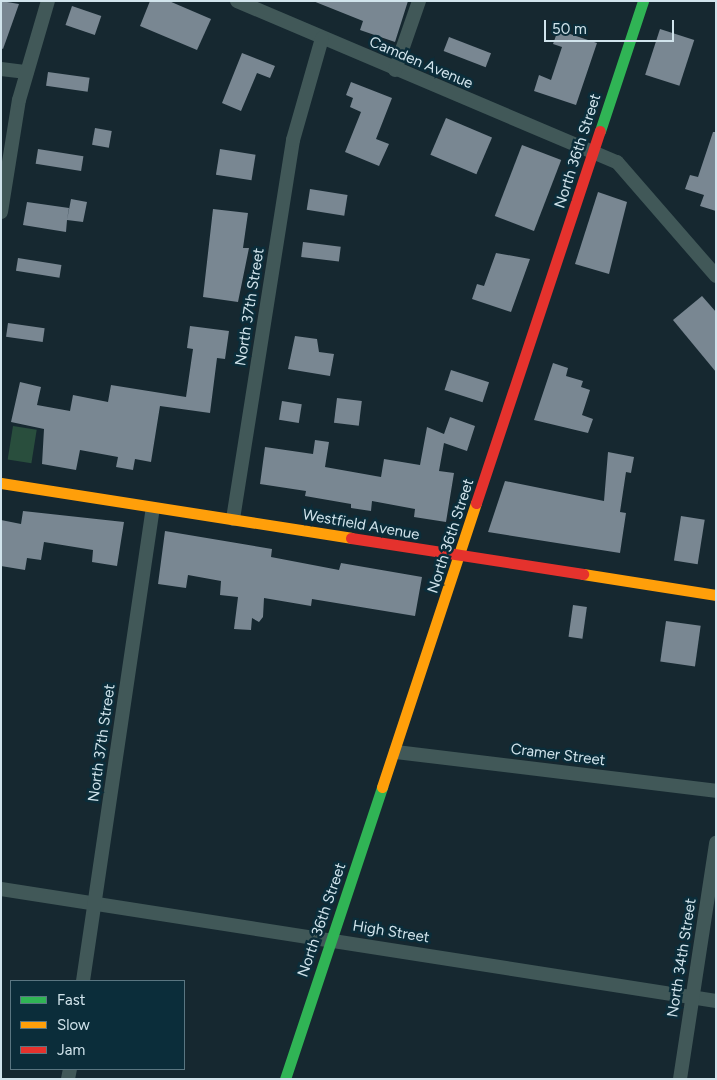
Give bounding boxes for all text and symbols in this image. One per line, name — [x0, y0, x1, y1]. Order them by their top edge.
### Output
scale bar — [547, 10, 677, 42]
text: 50 m — [552, 20, 587, 38]
street label: Camden Avenue — [366, 33, 476, 93]
street label: North 36th Street — [551, 91, 605, 211]
street label: North 37th Street — [232, 247, 268, 367]
street label: North 36th Street — [424, 476, 478, 596]
street label: Westfield Avenue — [301, 506, 421, 544]
street label: North 37th Street — [85, 683, 119, 803]
street label: Cramer Street — [510, 740, 606, 770]
street label: North 36th Street — [294, 861, 350, 979]
street label: North 34th Street — [664, 897, 700, 1019]
street label: High Street — [351, 917, 431, 947]
legend — [10, 980, 185, 1070]
text: Fast — [57, 991, 85, 1009]
text: Slow — [57, 1016, 90, 1034]
text: Jam — [57, 1041, 85, 1059]

